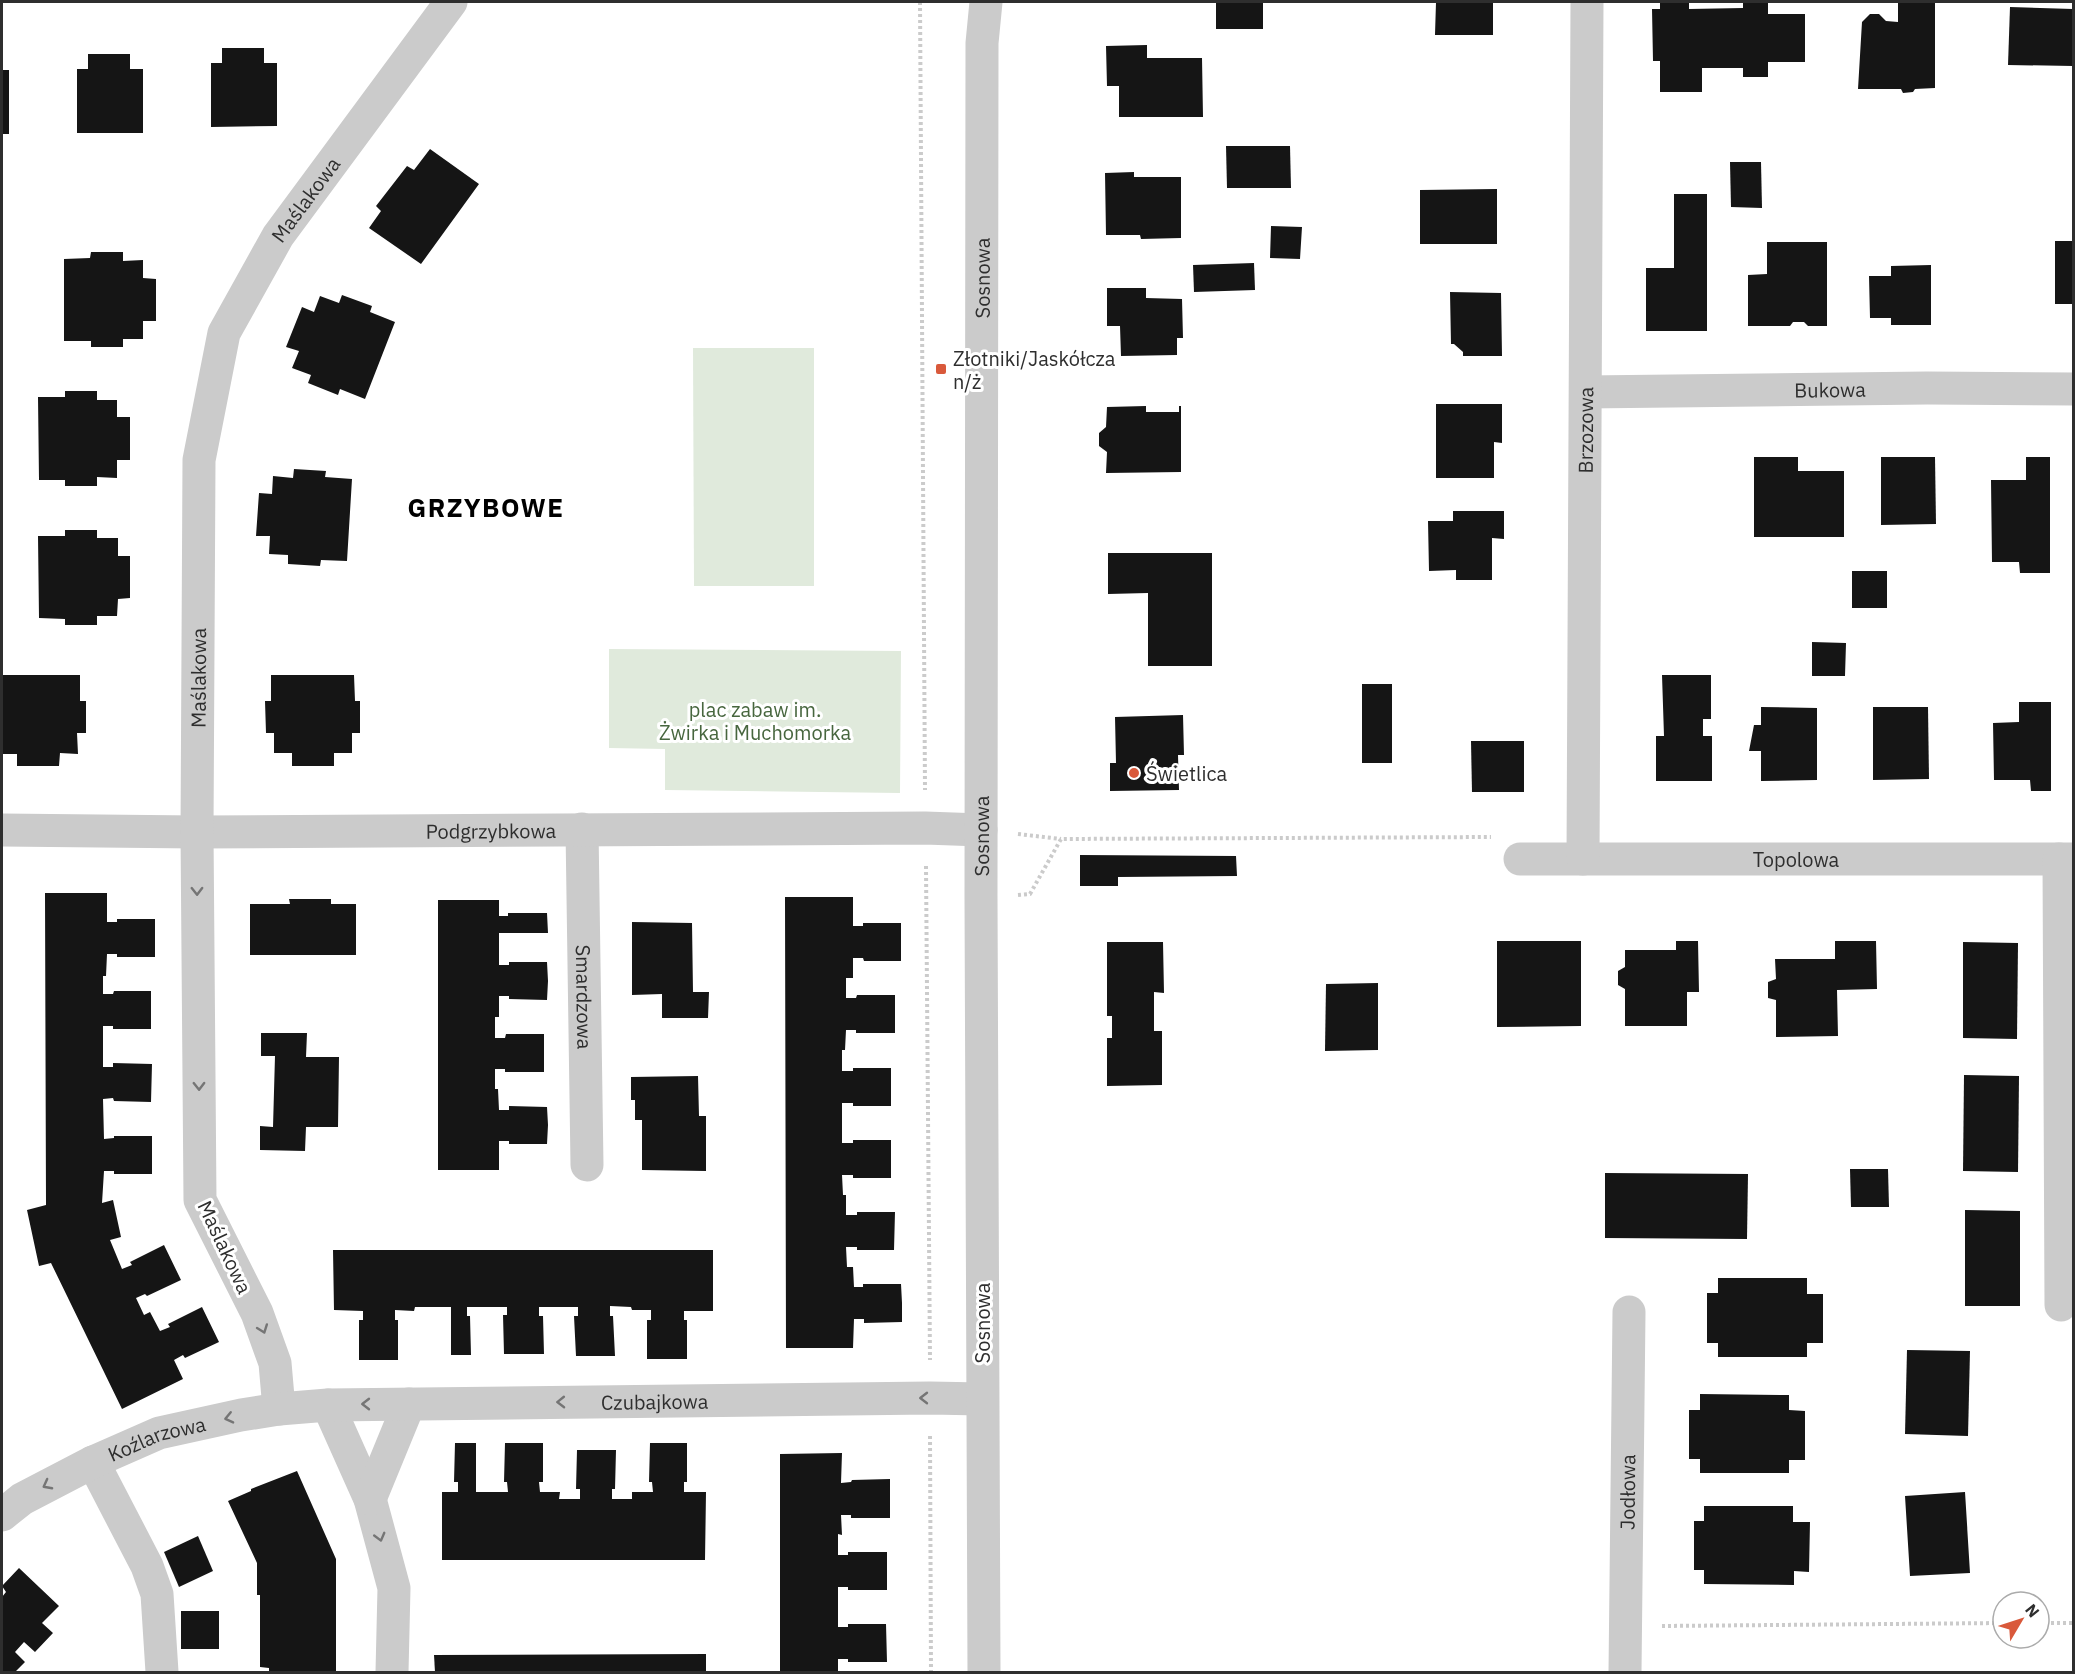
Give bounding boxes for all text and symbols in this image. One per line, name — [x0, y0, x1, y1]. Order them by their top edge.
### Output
street label: Maślakowa — [265, 151, 346, 248]
street label: Sosnowa — [968, 237, 995, 318]
place label: Złotniki/Jaskółcza n/ż — [953, 345, 1116, 395]
marker: Złotniki/Jaskółcza n/ż — [934, 362, 948, 376]
street label: Bukowa — [1794, 375, 1866, 403]
street label: Brzozowa — [1571, 386, 1599, 473]
district label: GRZYBOWE — [407, 490, 565, 524]
street label: Maślakowa — [184, 627, 212, 728]
park label: plac zabaw im. Żwirka i Muchomorka — [659, 696, 851, 746]
place label: Świetlica — [1146, 760, 1227, 787]
marker: Świetlica — [1127, 766, 1141, 780]
street label: Sosnowa — [968, 795, 995, 876]
street label: Podgrzybkowa — [426, 817, 557, 844]
street label: Topolowa — [1753, 846, 1840, 873]
one-way arrow — [191, 886, 203, 895]
street label: Smardzowa — [570, 944, 599, 1050]
one-way arrow — [193, 1081, 205, 1090]
street label: Maślakowa — [192, 1196, 258, 1298]
street label: Sosnowa — [969, 1282, 996, 1363]
one-way arrow — [255, 1323, 268, 1334]
street label: Czubajkowa — [601, 1387, 709, 1415]
one-way arrow — [919, 1392, 928, 1404]
one-way arrow — [556, 1396, 565, 1409]
one-way arrow — [361, 1398, 370, 1410]
street label: Koźlarzowa — [103, 1410, 208, 1467]
one-way arrow — [224, 1411, 234, 1424]
street label: Jodłowa — [1613, 1454, 1641, 1530]
one-way arrow — [43, 1478, 54, 1490]
one-way arrow — [373, 1531, 385, 1542]
north arrow — [1991, 1590, 2051, 1650]
text: N — [2021, 1600, 2044, 1621]

